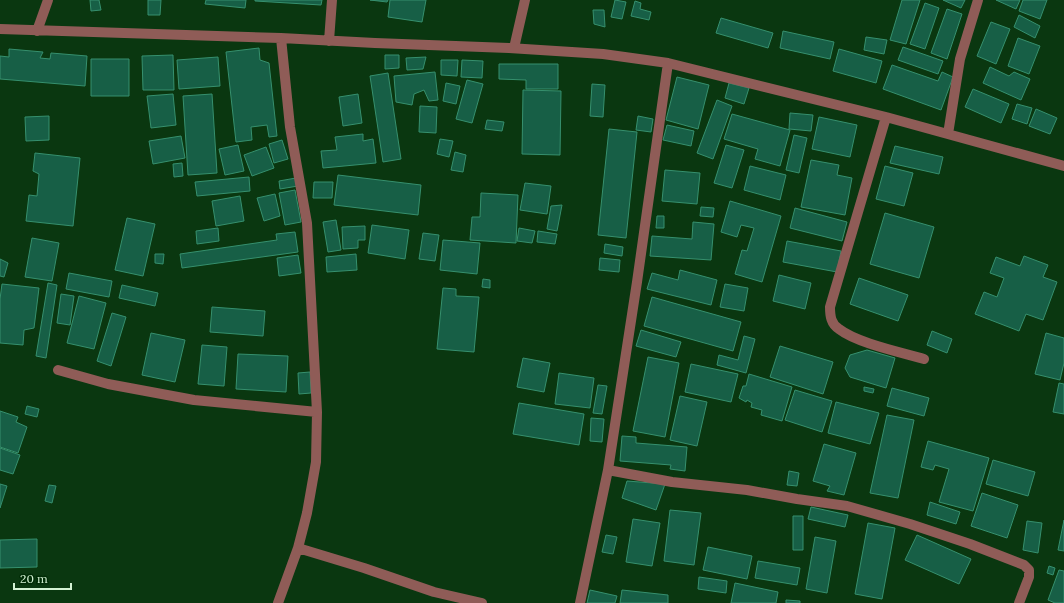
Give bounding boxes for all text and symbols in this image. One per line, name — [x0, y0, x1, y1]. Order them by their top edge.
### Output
scale bar — [14, 565, 71, 591]
text: 20 m — [20, 571, 48, 586]

